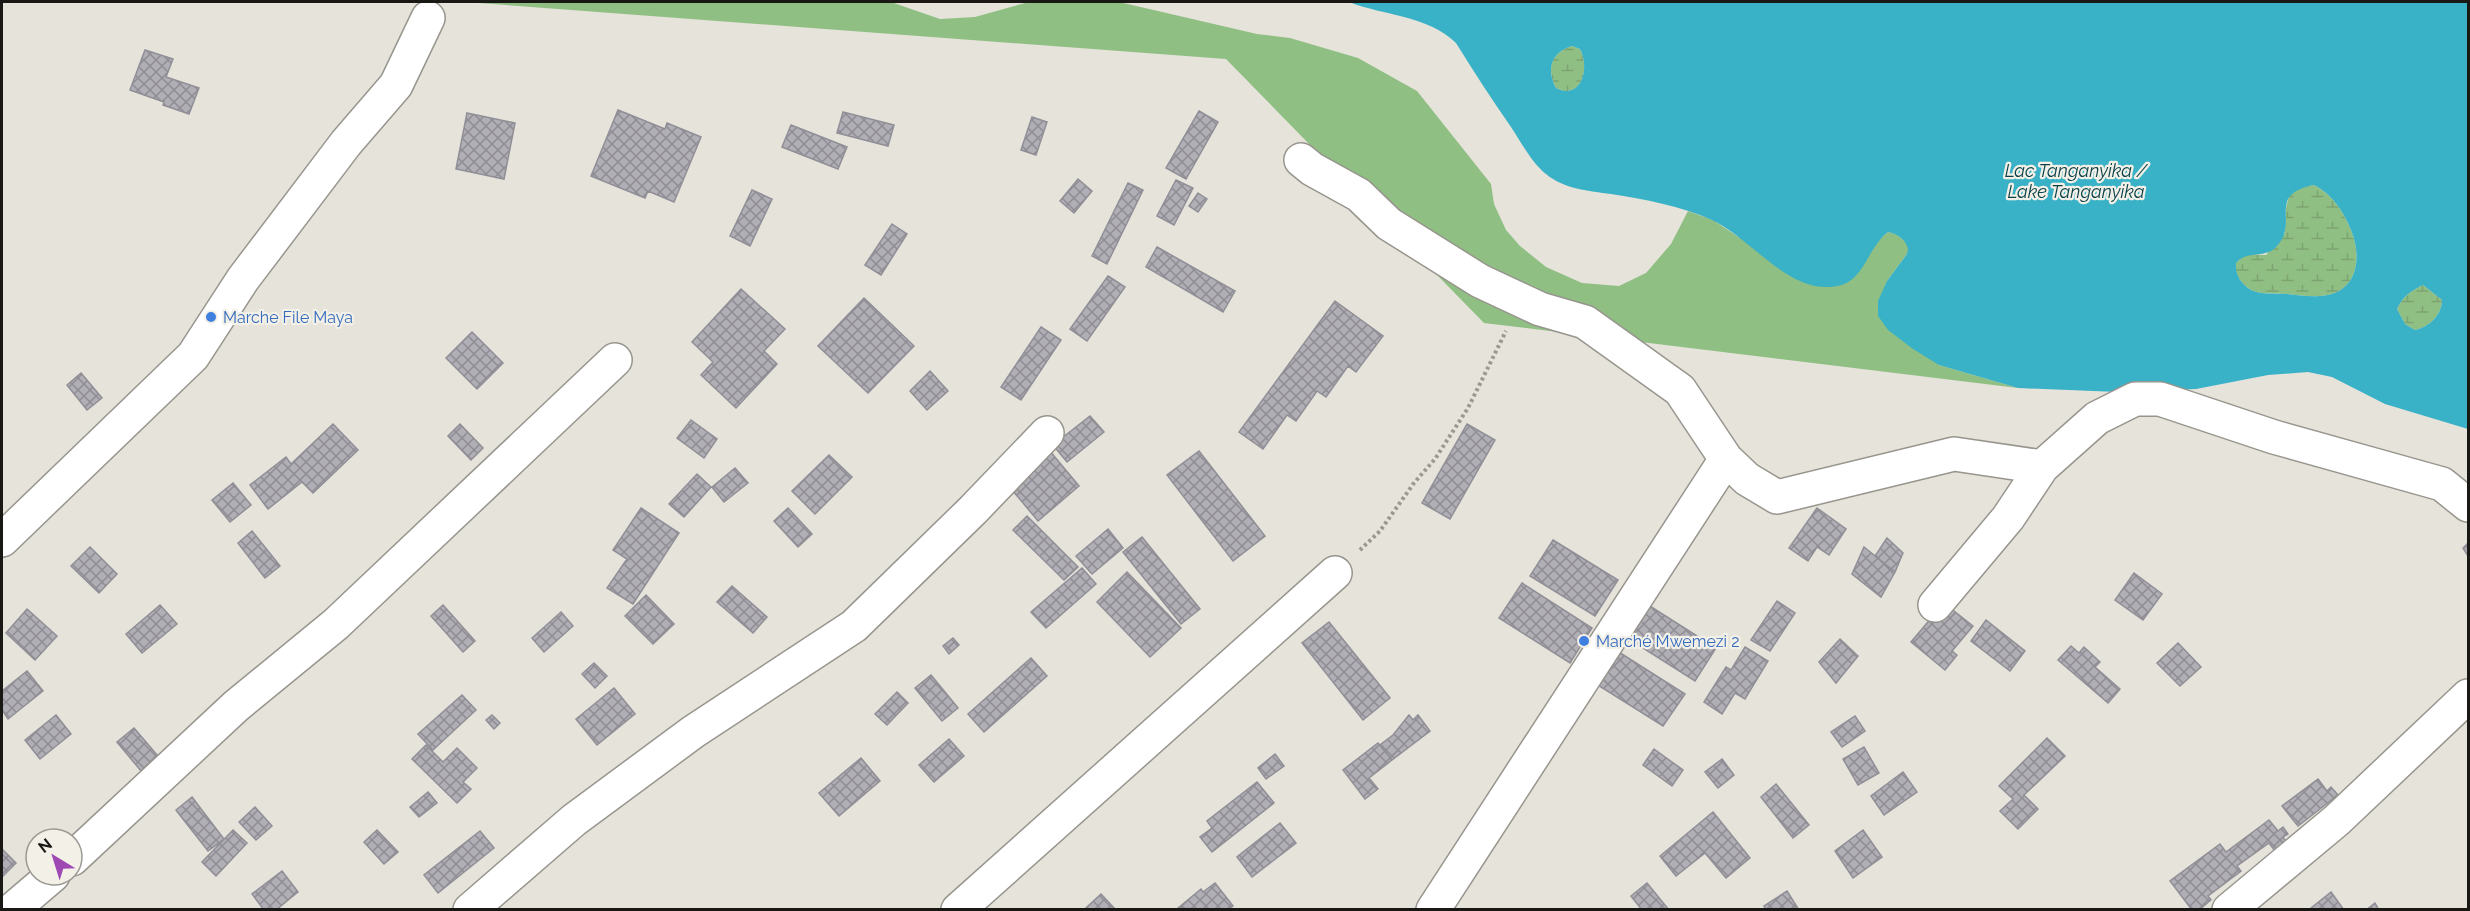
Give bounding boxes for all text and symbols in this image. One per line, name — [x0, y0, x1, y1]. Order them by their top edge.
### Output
water label: Lac Tanganyika / Lake Tanganyika — [2005, 160, 2149, 202]
place label: Marche File Maya — [223, 308, 353, 327]
marker: Marche File Maya — [204, 310, 218, 324]
place label: Marché Mwemezi 2 — [1596, 632, 1740, 651]
marker: Marché Mwemezi 2 — [1577, 634, 1591, 648]
north arrow — [24, 827, 84, 887]
text: N — [34, 834, 56, 857]

